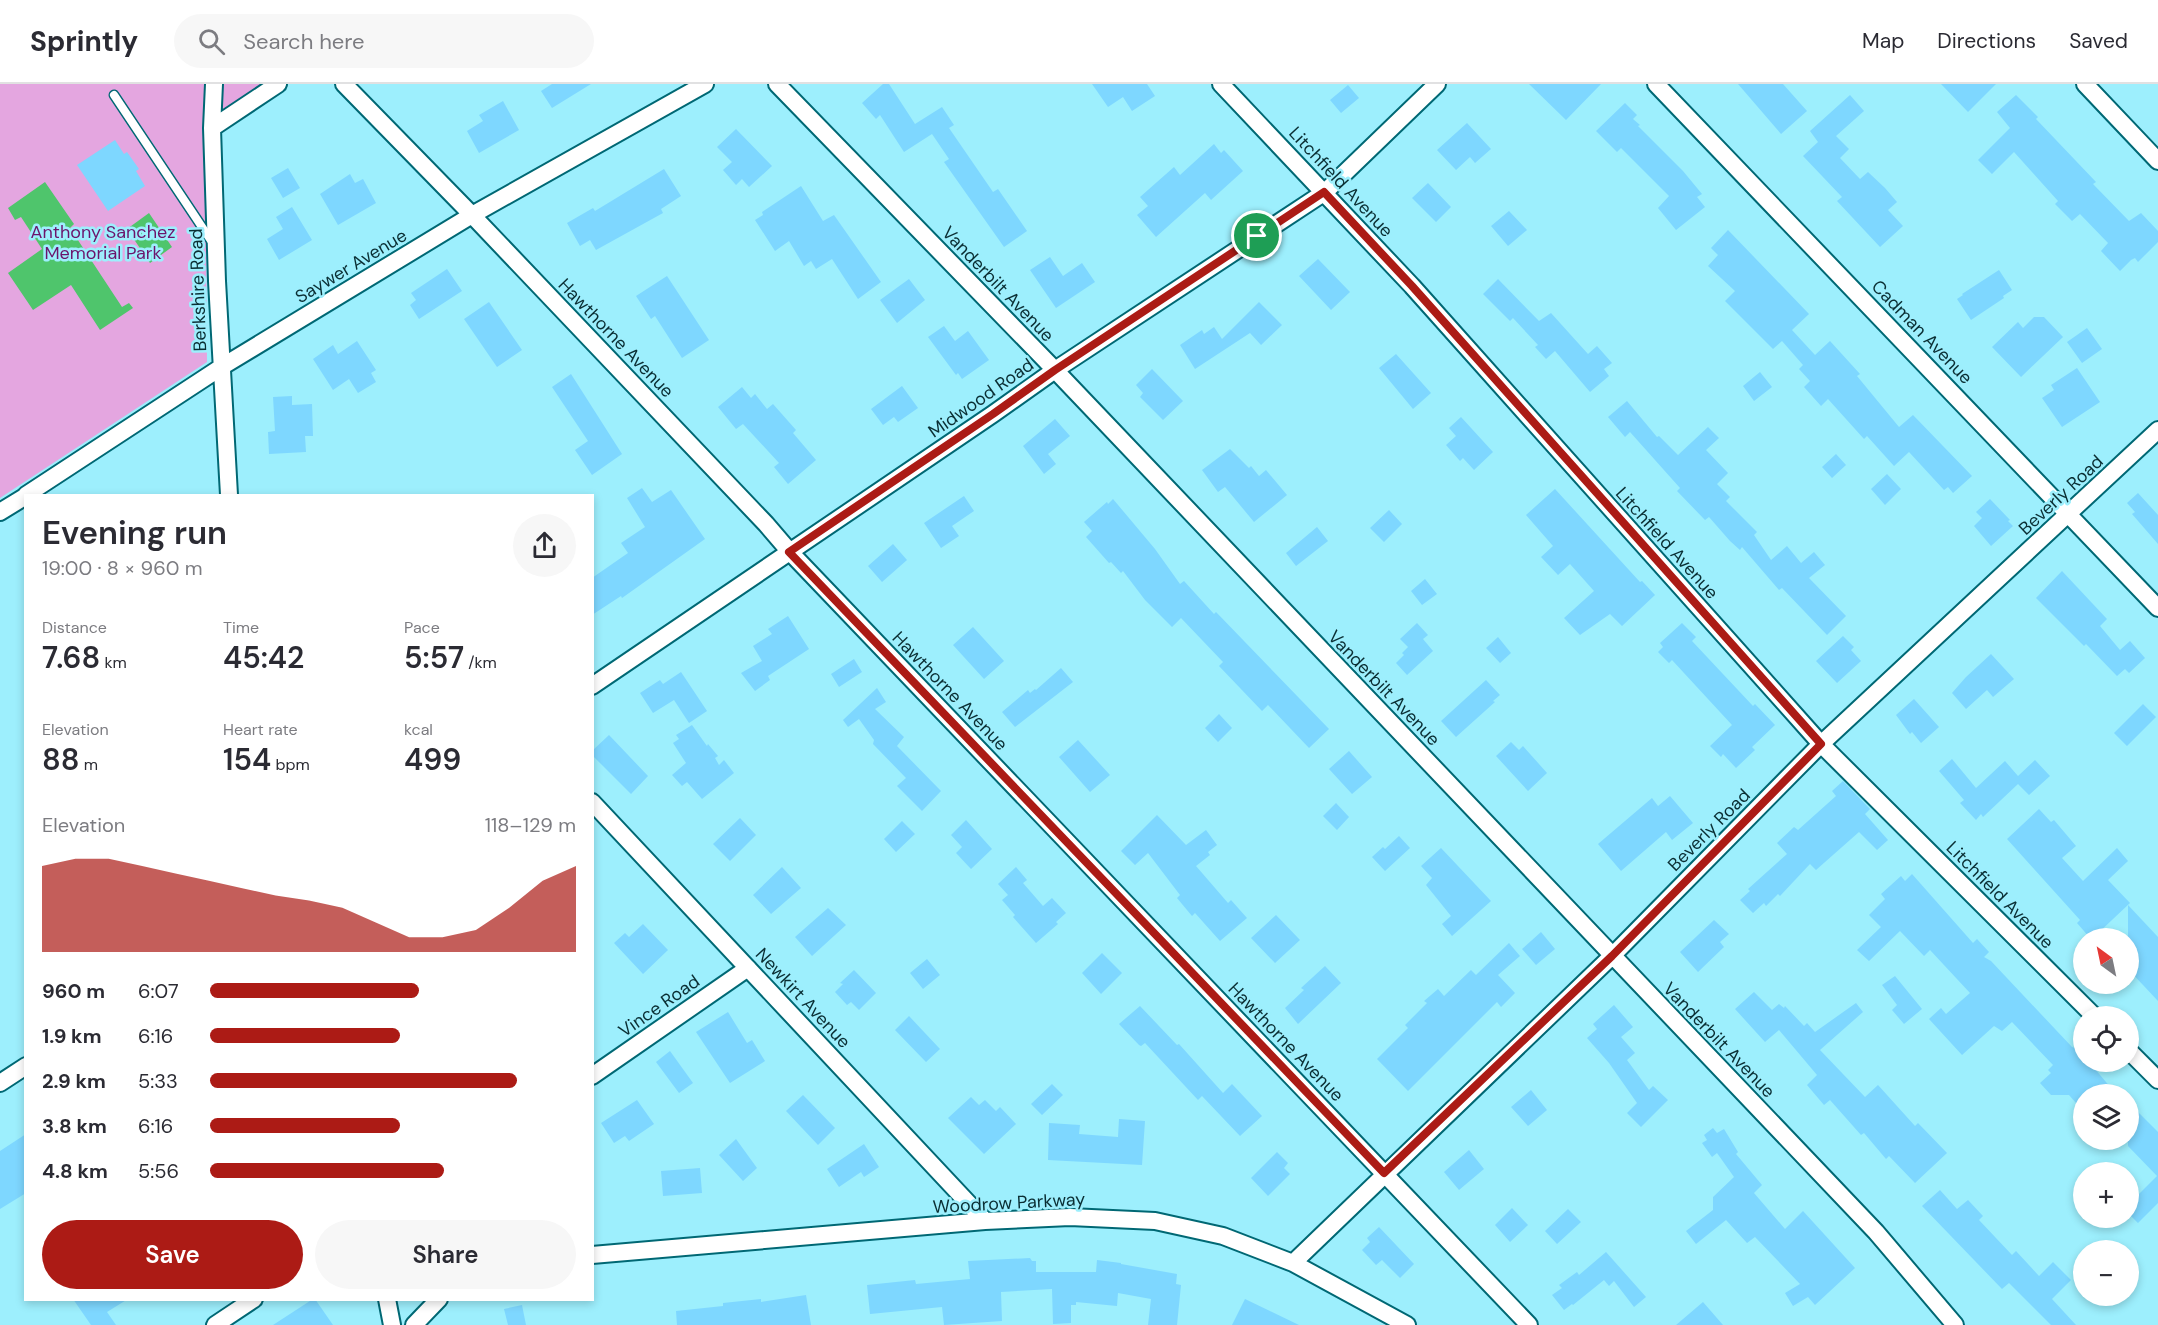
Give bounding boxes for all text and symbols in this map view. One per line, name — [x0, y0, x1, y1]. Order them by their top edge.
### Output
search box — [174, 14, 594, 68]
text: Sprintly — [30, 23, 138, 60]
icon: search — [195, 25, 228, 58]
text: Search here — [243, 27, 365, 56]
text: Map — [1862, 27, 1904, 55]
text: Directions — [1937, 27, 2036, 55]
text: Saved — [2069, 27, 2128, 55]
street label: Litchfield Avenue — [1284, 122, 1398, 242]
pin — [1231, 210, 1282, 261]
icon: arrive — [1240, 219, 1273, 252]
park label: Anthony Sanchez Memorial Park — [31, 220, 175, 265]
street label: Vanderbilt Avenue — [937, 221, 1059, 347]
street label: Saywer Avenue — [291, 223, 411, 309]
street label: Berkshire Road — [184, 228, 212, 352]
street label: Hawthorne Avenue — [553, 273, 679, 403]
street label: Cadman Avenue — [1866, 275, 1978, 389]
street label: Midwood Road — [924, 353, 1038, 443]
street label: Beverly Road — [2014, 450, 2108, 540]
street label: Litchfield Avenue — [1610, 482, 1724, 604]
text: Evening run — [42, 511, 227, 554]
button: share — [513, 514, 576, 577]
text: 19:00 · 8 × 960 m — [42, 555, 203, 581]
text: Distance — [42, 617, 107, 638]
text: Time — [223, 617, 259, 638]
text: Pace — [404, 617, 440, 638]
street label: Vanderbilt Avenue — [1323, 625, 1445, 751]
street label: Hawthorne Avenue — [887, 626, 1013, 756]
text: 7.68 — [42, 638, 100, 677]
text: 45:42 — [223, 638, 304, 677]
text: 5:57 — [404, 638, 464, 677]
text: km — [100, 652, 127, 673]
text: /km — [464, 652, 497, 673]
text: Elevation — [42, 719, 109, 740]
text: Heart rate — [223, 719, 298, 740]
text: kcal — [404, 719, 433, 740]
text: 88 — [42, 740, 80, 779]
text: 154 — [223, 740, 271, 779]
text: 499 — [404, 740, 461, 779]
text: m — [80, 754, 98, 775]
text: bpm — [271, 754, 310, 775]
street label: Beverly Road — [1663, 784, 1755, 876]
text: Elevation — [42, 812, 125, 838]
text: 118–129 m — [485, 812, 576, 838]
street label: Litchfield Avenue — [1941, 836, 2059, 954]
north arrow — [2073, 928, 2139, 994]
map controls — [2073, 928, 2139, 1306]
street label: Newkirt Avenue — [750, 943, 856, 1053]
street label: Vince Road — [614, 969, 704, 1043]
street label: Hawthorne Avenue — [1223, 977, 1349, 1107]
street label: Vanderbilt Avenue — [1658, 977, 1780, 1103]
text: 960 m — [42, 978, 105, 1004]
text: 6:07 — [138, 978, 179, 1004]
button: locate — [2073, 1006, 2139, 1072]
text: 1.9 km — [42, 1023, 102, 1049]
text: 6:16 — [138, 1023, 173, 1049]
text: 2.9 km — [42, 1068, 106, 1094]
text: 5:33 — [138, 1068, 178, 1094]
button: layers — [2073, 1084, 2139, 1150]
text: 3.8 km — [42, 1113, 107, 1139]
text: 6:16 — [138, 1113, 173, 1139]
text: 4.8 km — [42, 1158, 108, 1184]
text: 5:56 — [138, 1158, 179, 1184]
button: + — [2073, 1162, 2139, 1228]
street label: Woodrow Parkway — [932, 1187, 1086, 1219]
button: Save — [42, 1220, 303, 1289]
button: Share — [315, 1220, 576, 1289]
button: − — [2073, 1240, 2139, 1306]

